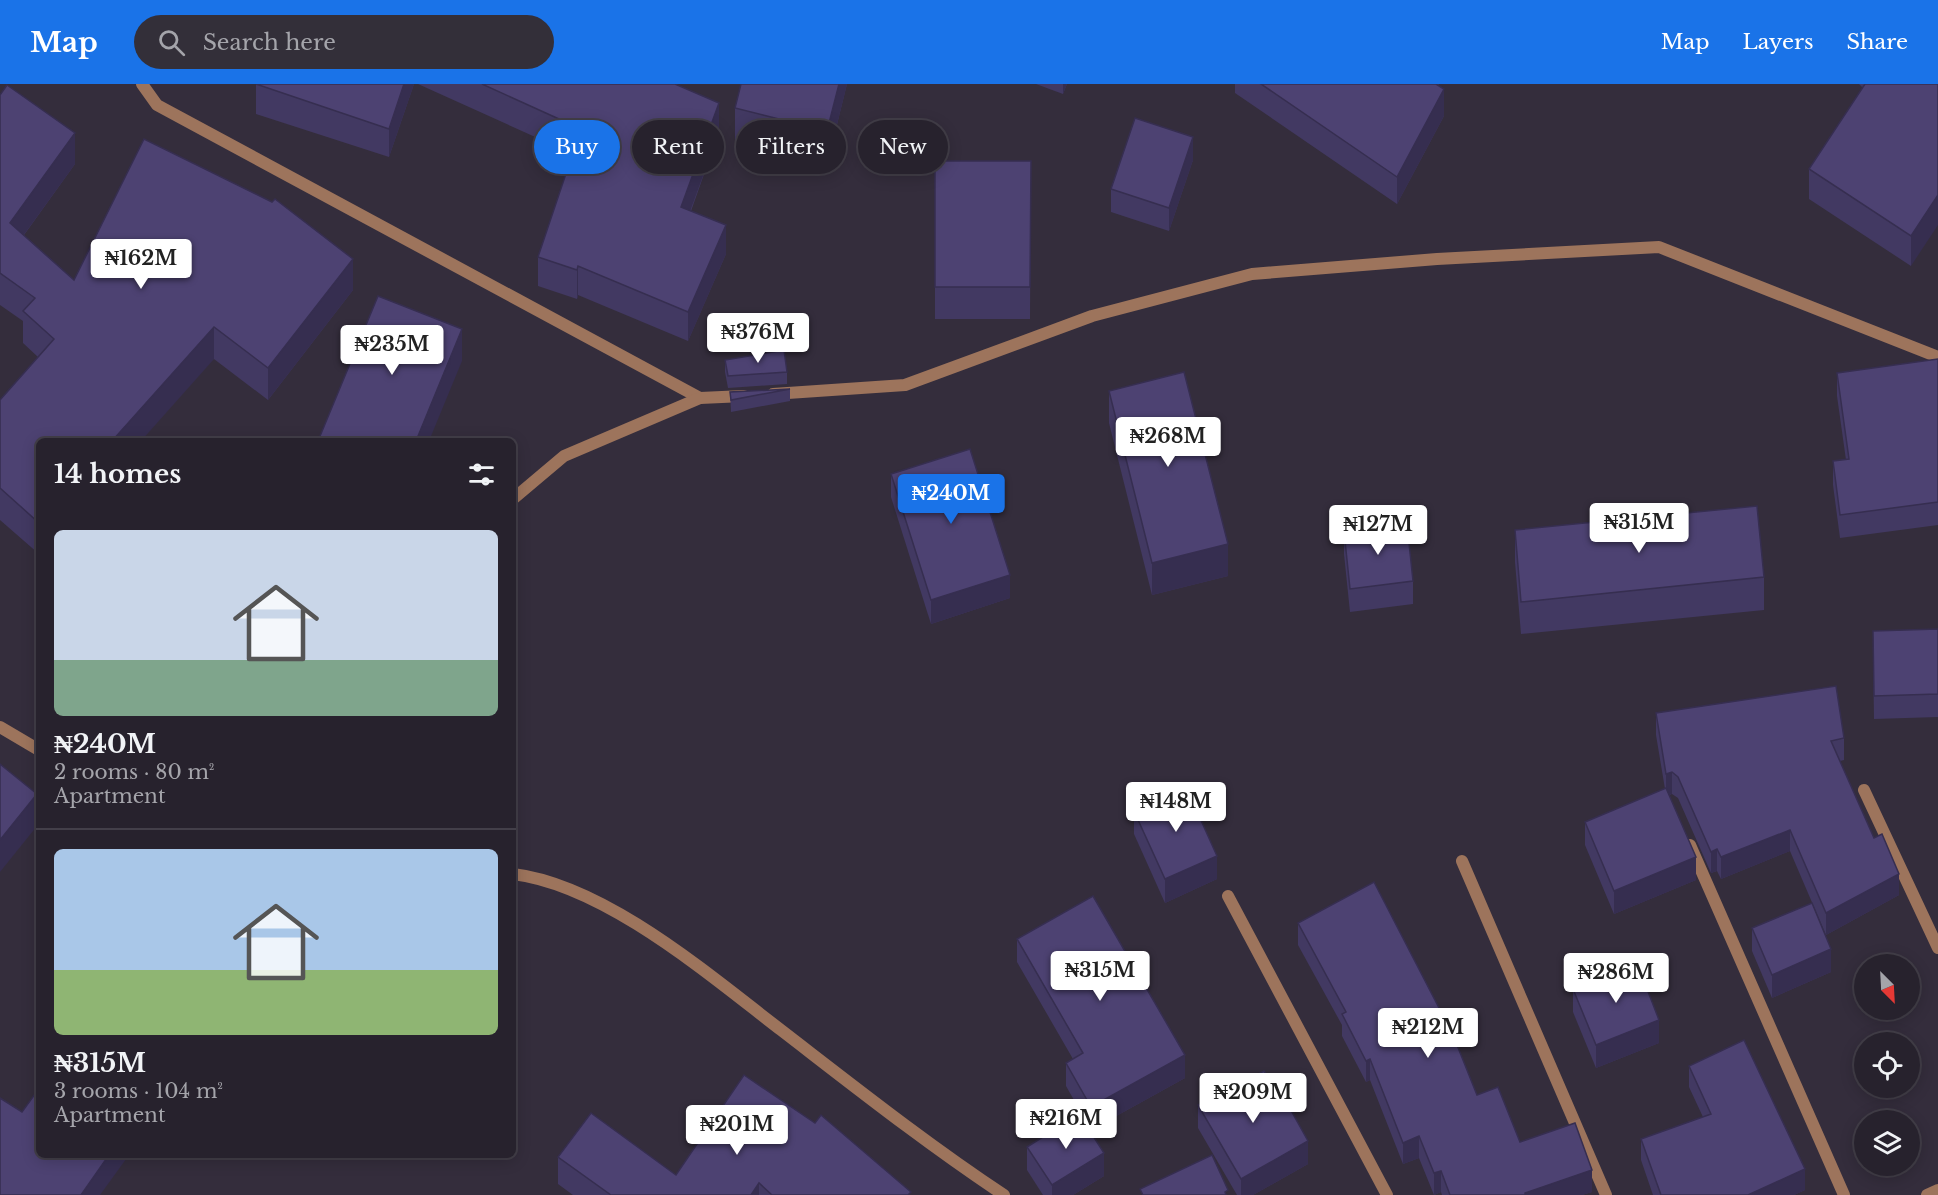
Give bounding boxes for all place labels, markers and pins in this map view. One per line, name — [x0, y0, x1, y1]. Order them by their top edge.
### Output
pin: ₦162M — [99, 239, 183, 290]
pin: ₦376M — [716, 313, 800, 364]
pin: ₦235M — [350, 325, 434, 376]
pin: ₦268M — [1126, 417, 1210, 468]
pin: ₦240M — [909, 474, 993, 525]
pin: ₦315M — [1597, 503, 1681, 554]
pin: ₦127M — [1336, 505, 1420, 556]
pin: ₦148M — [1134, 782, 1218, 833]
pin: ₦315M — [1058, 951, 1142, 1002]
pin: ₦286M — [1574, 953, 1658, 1004]
pin: ₦212M — [1386, 1008, 1470, 1059]
pin: ₦209M — [1211, 1073, 1295, 1124]
pin: ₦216M — [1024, 1099, 1108, 1150]
pin: ₦201M — [695, 1105, 779, 1156]

